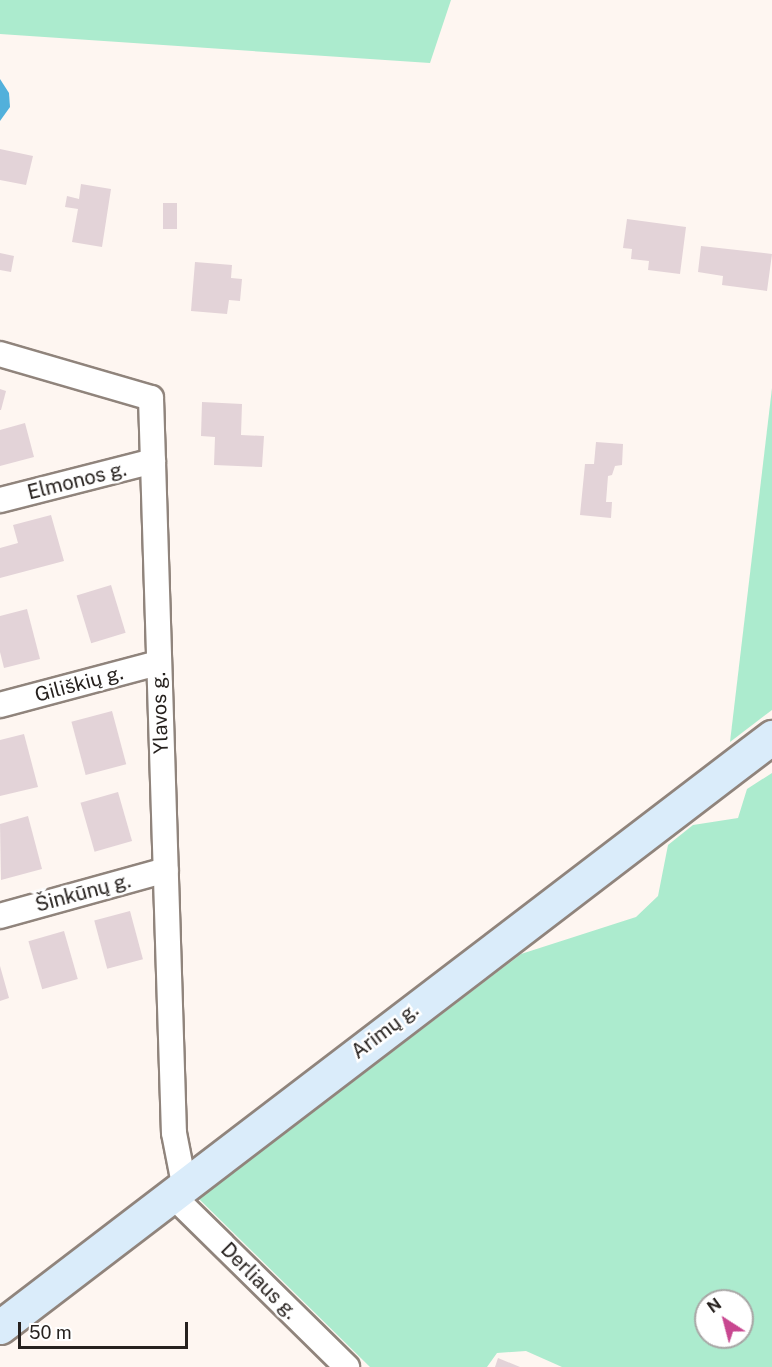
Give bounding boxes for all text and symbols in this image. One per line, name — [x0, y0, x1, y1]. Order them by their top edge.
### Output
street label: Elmonos g. — [25, 457, 129, 505]
street label: Giliškių g. — [32, 661, 126, 707]
street label: Ylavos g. — [147, 672, 173, 754]
street label: Šinkūnų g. — [33, 869, 133, 917]
street label: Arimų g. — [347, 998, 423, 1064]
street label: Derliaus g. — [216, 1238, 302, 1324]
north arrow — [694, 1289, 754, 1349]
text: N — [704, 1294, 725, 1317]
scale bar — [21, 1310, 190, 1348]
text: 50 m — [29, 1322, 72, 1343]

